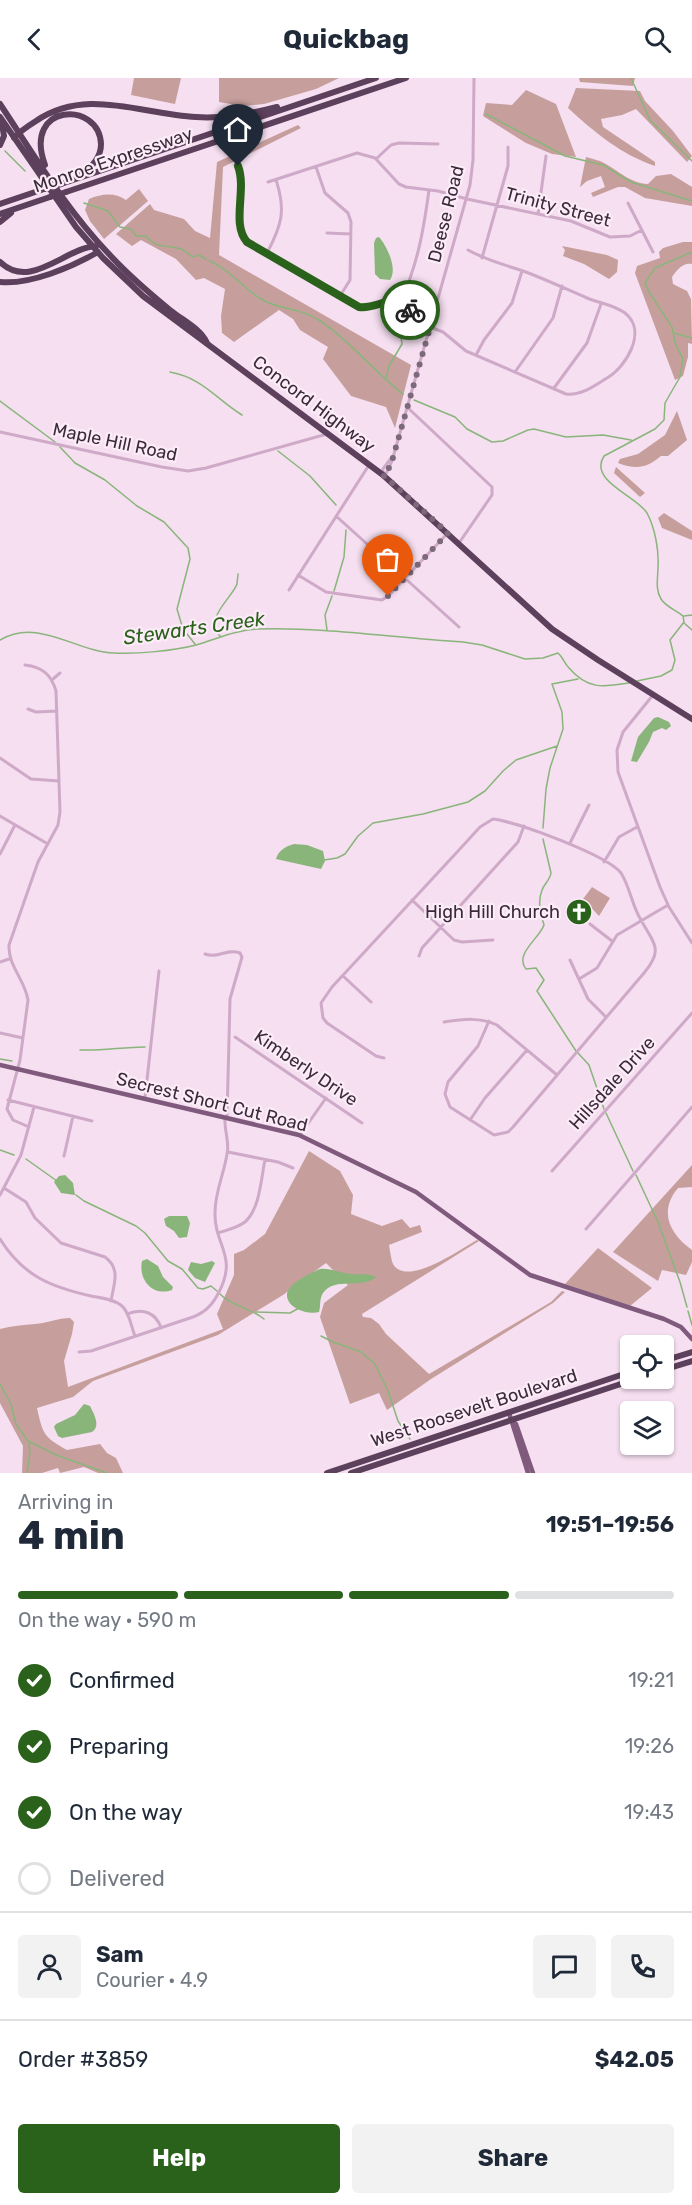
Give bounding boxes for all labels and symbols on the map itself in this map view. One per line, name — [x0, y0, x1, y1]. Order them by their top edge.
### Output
pin — [212, 104, 263, 166]
street label: Monroe Expressway — [30, 122, 196, 198]
street label: Deese Road — [423, 163, 469, 265]
street label: Trinity Street — [503, 182, 613, 232]
courier — [380, 280, 440, 340]
street label: Concord Highway — [248, 351, 380, 457]
street label: Maple Hill Road — [51, 418, 179, 466]
pin — [362, 534, 413, 596]
water label: Stewarts Creek — [122, 606, 267, 650]
church icon: High Hill Church — [564, 897, 594, 927]
place label: High Hill Church — [425, 901, 560, 923]
street label: Kimberly Drive — [250, 1025, 362, 1111]
street label: Hillsdale Drive — [564, 1032, 660, 1134]
street label: Secrest Short Cut Road — [114, 1068, 310, 1136]
street label: West Roosevelt Boulevard — [368, 1364, 580, 1452]

